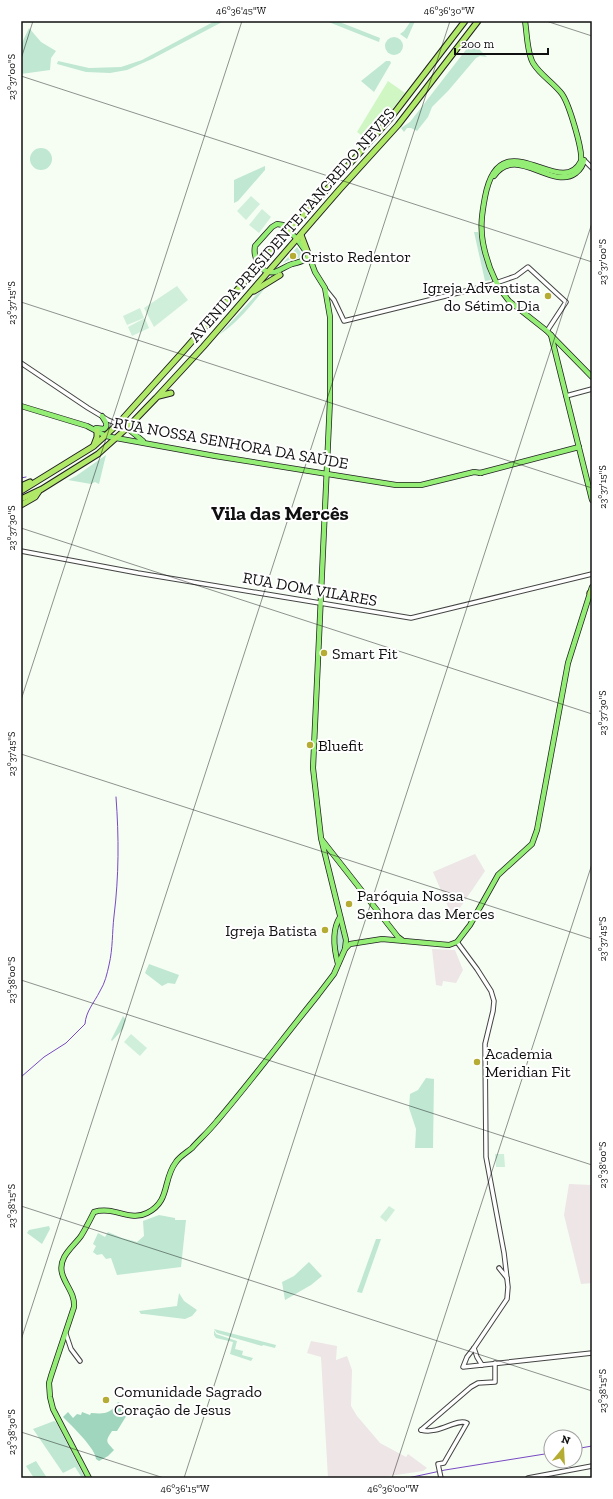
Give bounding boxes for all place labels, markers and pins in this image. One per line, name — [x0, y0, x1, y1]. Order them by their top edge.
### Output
place label: Cristo Redentor — [301, 247, 411, 266]
marker: Cristo Redentor — [288, 251, 298, 261]
place label: Igreja Adventista do Sétimo Dia — [423, 278, 540, 315]
marker: Igreja Adventista do Sétimo Dia — [543, 291, 553, 301]
place label: Smart Fit — [332, 644, 398, 663]
marker: Smart Fit — [319, 648, 329, 658]
place label: Bluefit — [318, 736, 363, 755]
marker: Bluefit — [305, 740, 315, 750]
place label: Paróquia Nossa Senhora das Merces — [357, 886, 495, 923]
marker: Paróquia Nossa Senhora das Merces — [344, 899, 354, 909]
place label: Igreja Batista — [225, 921, 317, 940]
marker: Igreja Batista — [320, 925, 330, 935]
place label: Academia Meridian Fit — [485, 1044, 571, 1081]
marker: Academia Meridian Fit — [472, 1057, 482, 1067]
place label: Comunidade Sagrado Coração de Jesus — [114, 1382, 262, 1419]
marker: Comunidade Sagrado Coração de Jesus — [101, 1395, 111, 1405]

